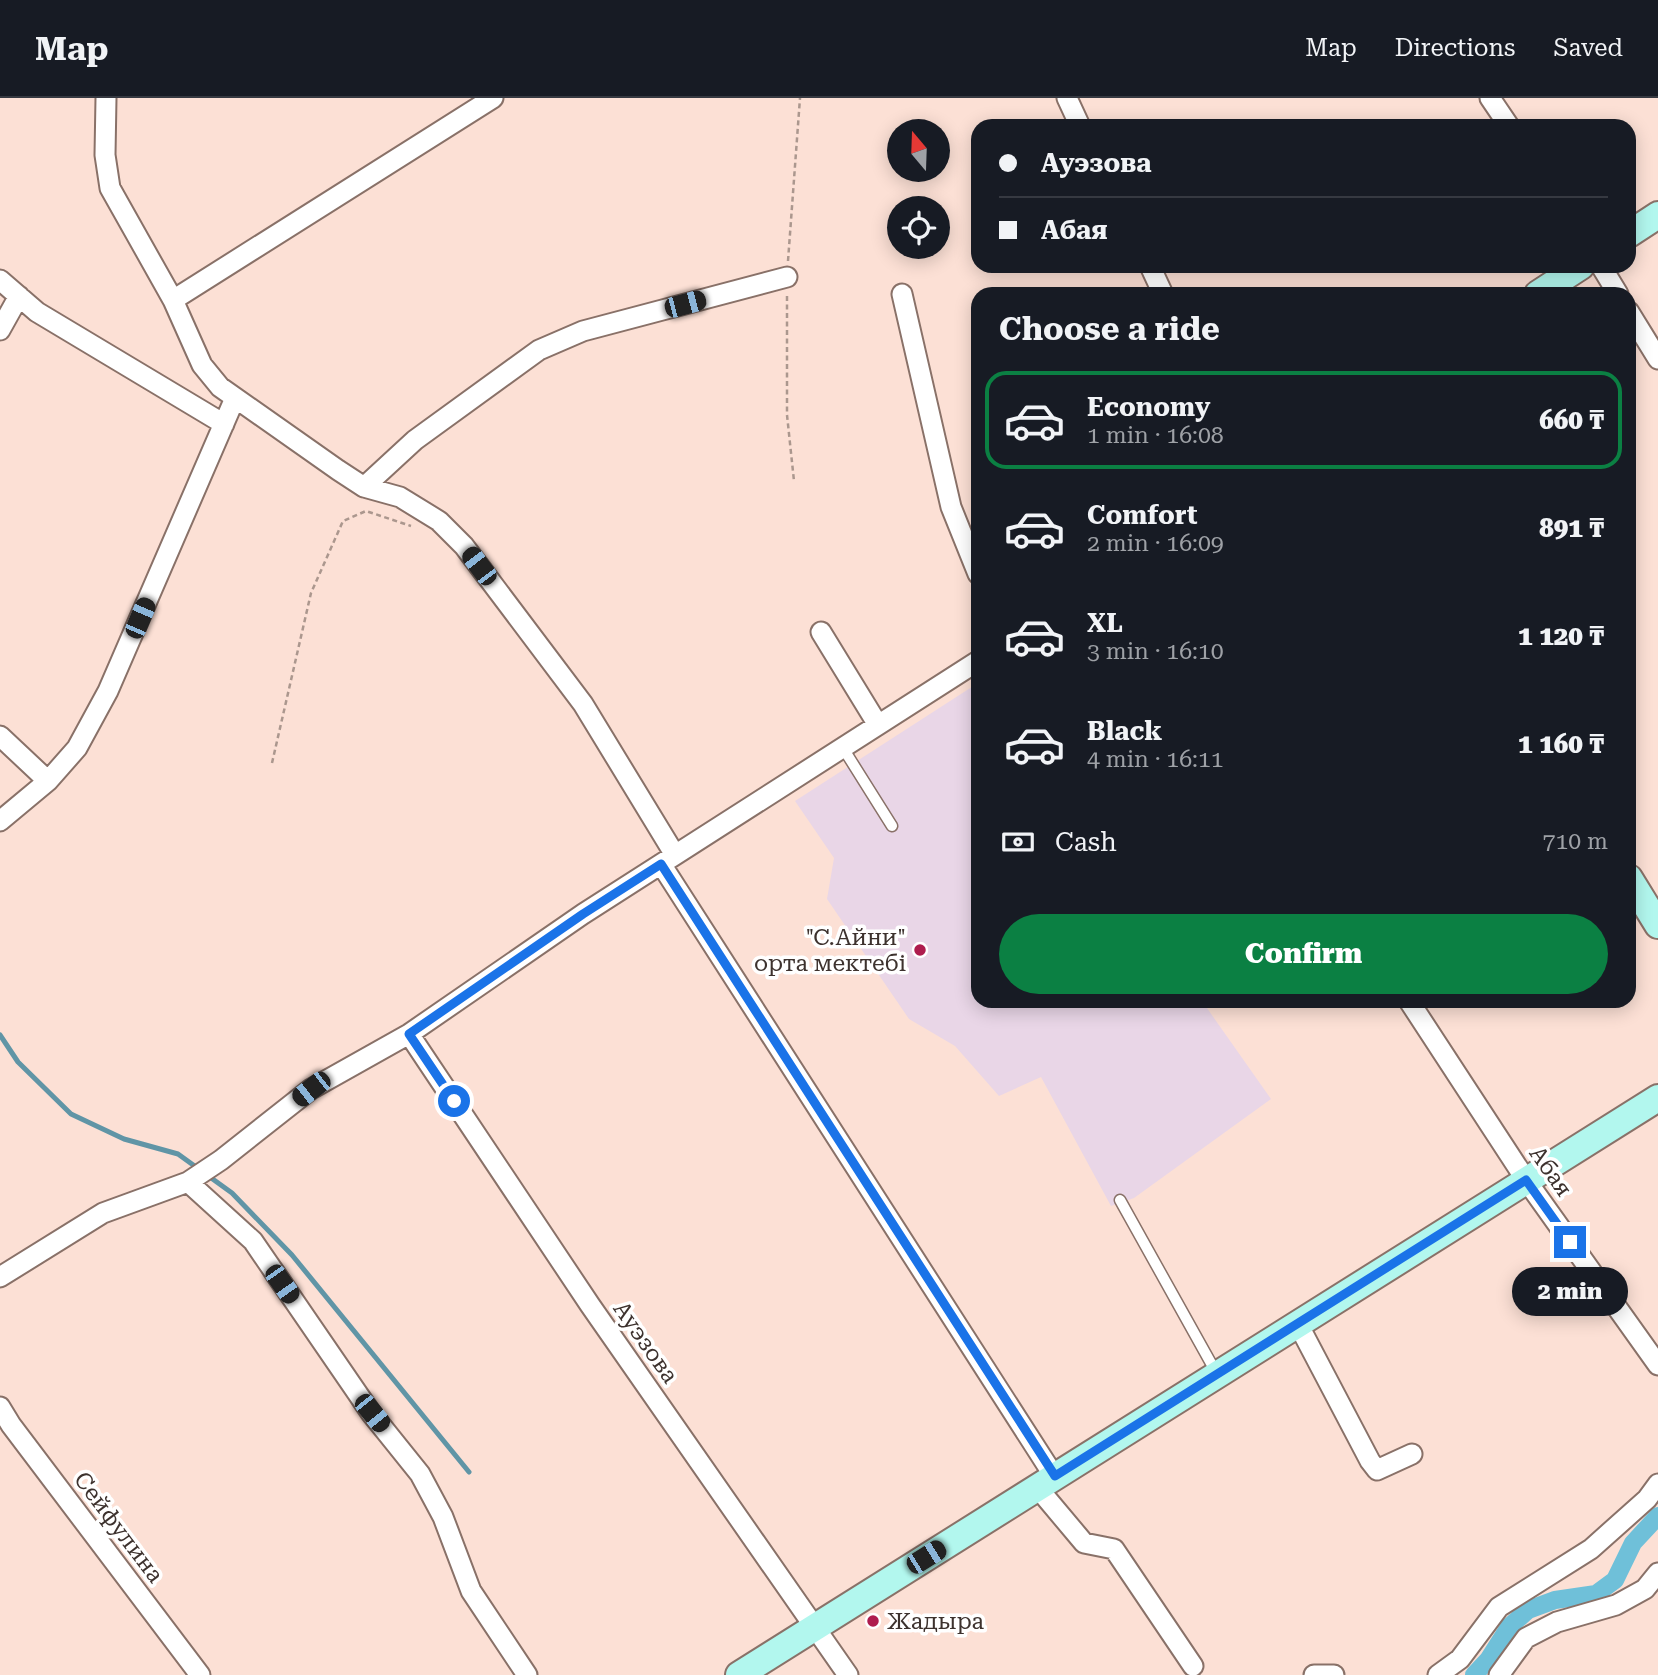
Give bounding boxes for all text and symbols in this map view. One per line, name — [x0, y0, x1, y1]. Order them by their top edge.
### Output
text: Map — [35, 29, 109, 68]
text: Map — [1305, 34, 1357, 62]
text: Directions — [1395, 34, 1515, 62]
text: Saved — [1553, 34, 1623, 62]
north arrow — [887, 119, 950, 182]
map controls — [887, 119, 950, 259]
text: Ауэзова — [1041, 148, 1152, 178]
button: locate — [887, 196, 950, 259]
text: Абая — [1041, 215, 1108, 245]
car — [662, 288, 709, 320]
text: Choose a ride — [999, 310, 1220, 348]
icon: car — [1003, 389, 1066, 452]
text: Economy — [1087, 392, 1210, 422]
text: 660 ₸ — [1539, 405, 1604, 435]
text: 1 min · 16:08 — [1087, 422, 1224, 449]
icon: car — [1003, 497, 1066, 560]
text: Comfort — [1087, 500, 1197, 530]
text: 891 ₸ — [1539, 513, 1604, 543]
text: 2 min · 16:09 — [1087, 530, 1224, 557]
car — [458, 543, 501, 589]
car — [123, 595, 158, 641]
icon: car — [1003, 605, 1066, 668]
text: XL — [1087, 608, 1123, 638]
text: 1 120 ₸ — [1518, 621, 1604, 651]
text: 3 min · 16:10 — [1087, 638, 1224, 665]
icon: car — [1003, 713, 1066, 776]
text: Black — [1087, 716, 1162, 746]
text: 1 160 ₸ — [1518, 729, 1604, 759]
text: 4 min · 16:11 — [1087, 746, 1224, 773]
icon: cash — [999, 823, 1037, 861]
text: Cash — [1055, 827, 1117, 857]
text: 710 m — [1543, 828, 1608, 855]
button: Confirm — [999, 914, 1608, 994]
place label: "С.Айни" орта мектебі — [754, 924, 906, 977]
marker: "С.Айни" орта мектебі — [912, 942, 928, 958]
car — [288, 1068, 335, 1110]
route start — [438, 1085, 470, 1117]
street label: Абая — [1524, 1141, 1578, 1202]
route end — [1554, 1226, 1586, 1258]
car — [262, 1261, 303, 1307]
callout: 2 min — [1512, 1266, 1628, 1316]
text: 2 min — [1538, 1278, 1602, 1305]
street label: Ауэзова — [608, 1296, 684, 1389]
car — [351, 1390, 394, 1436]
street label: Сейфулина — [68, 1467, 169, 1588]
car — [903, 1537, 950, 1577]
place label: Жадыра — [887, 1608, 985, 1635]
marker: Жадыра — [865, 1613, 881, 1629]

